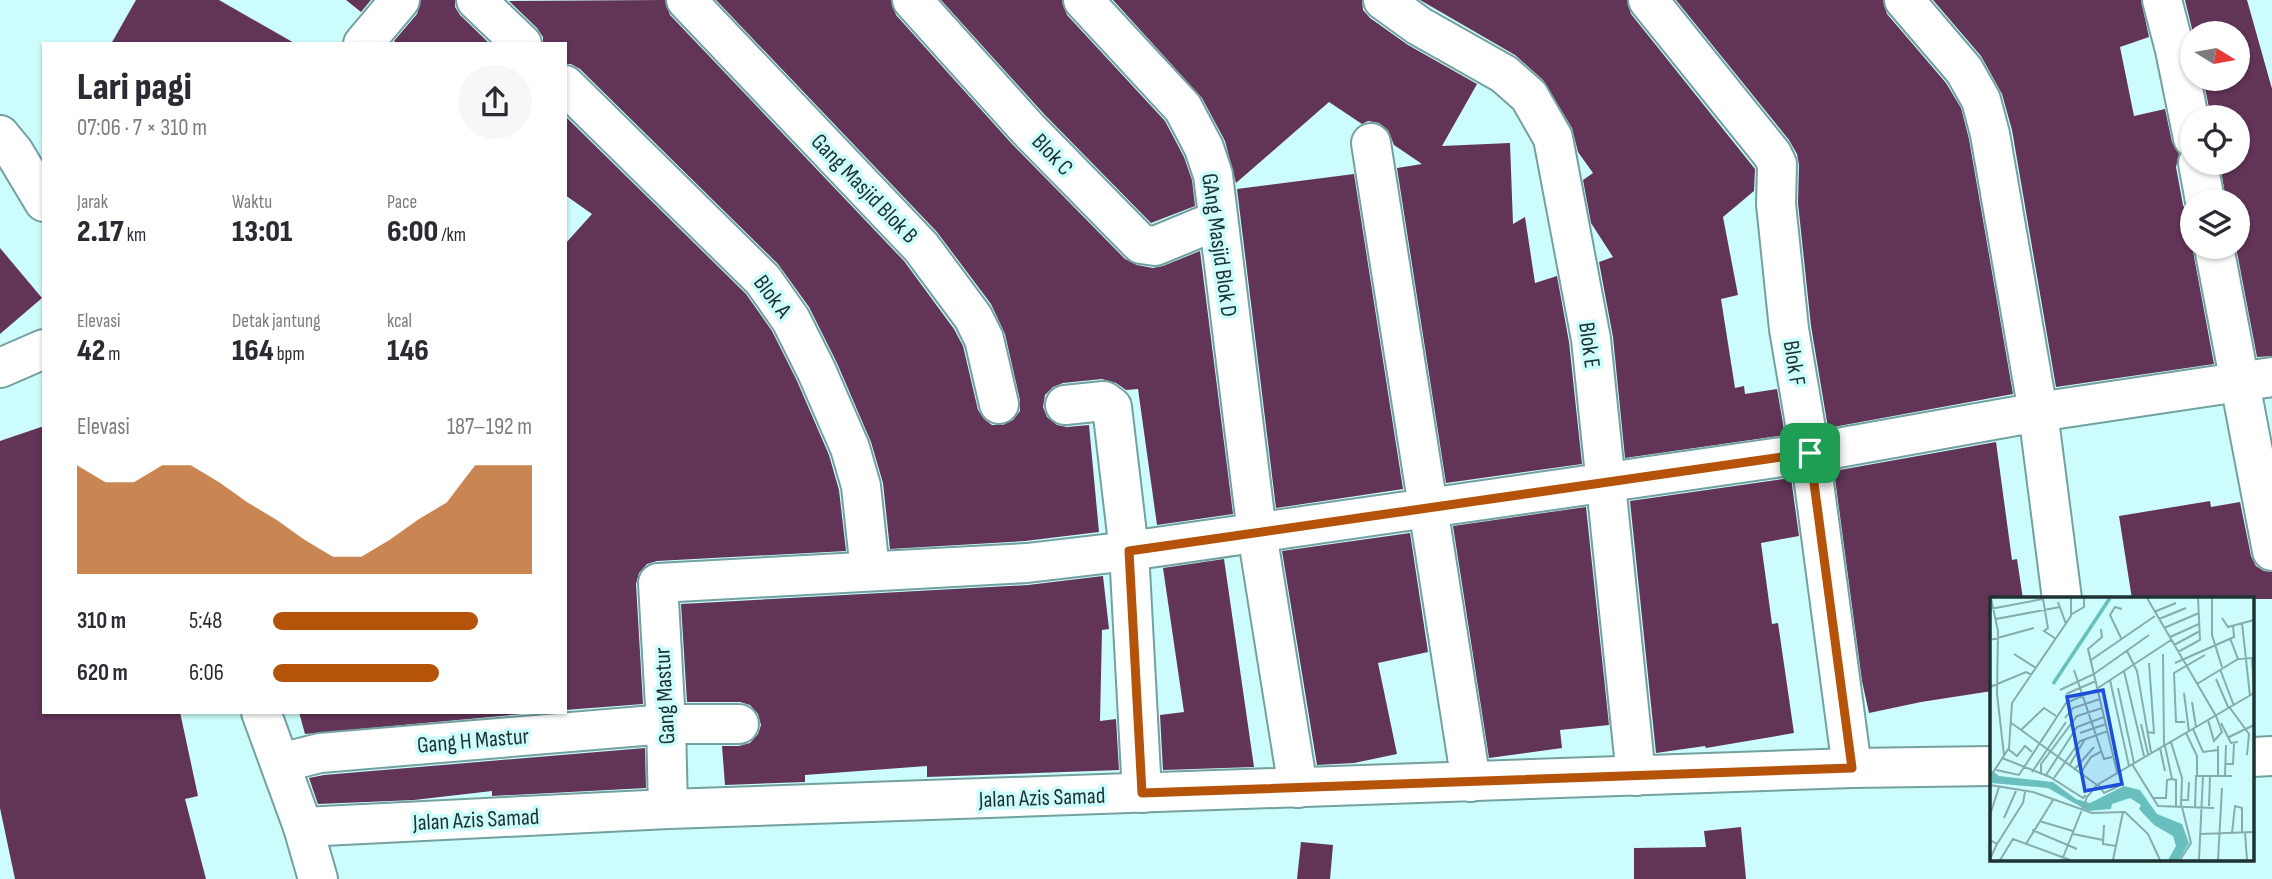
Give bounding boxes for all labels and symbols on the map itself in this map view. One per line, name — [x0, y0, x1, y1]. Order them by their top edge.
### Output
north arrow — [2180, 21, 2250, 91]
street label: Gang Masjid Blok B — [805, 128, 924, 250]
street label: Blok C — [1026, 128, 1079, 182]
street label: GAng Masjid Blok D — [1195, 172, 1243, 319]
street label: Blok A — [747, 270, 797, 324]
street label: Blok E — [1572, 320, 1606, 370]
street label: Blok F — [1777, 338, 1811, 388]
pin — [1780, 423, 1840, 483]
inset map — [1990, 597, 2254, 862]
street label: Gang Mastur — [648, 646, 682, 745]
street label: Gang H Mastur — [416, 722, 531, 760]
street label: Jalan Azis Samad — [977, 782, 1106, 814]
street label: Jalan Azis Samad — [411, 803, 540, 837]

